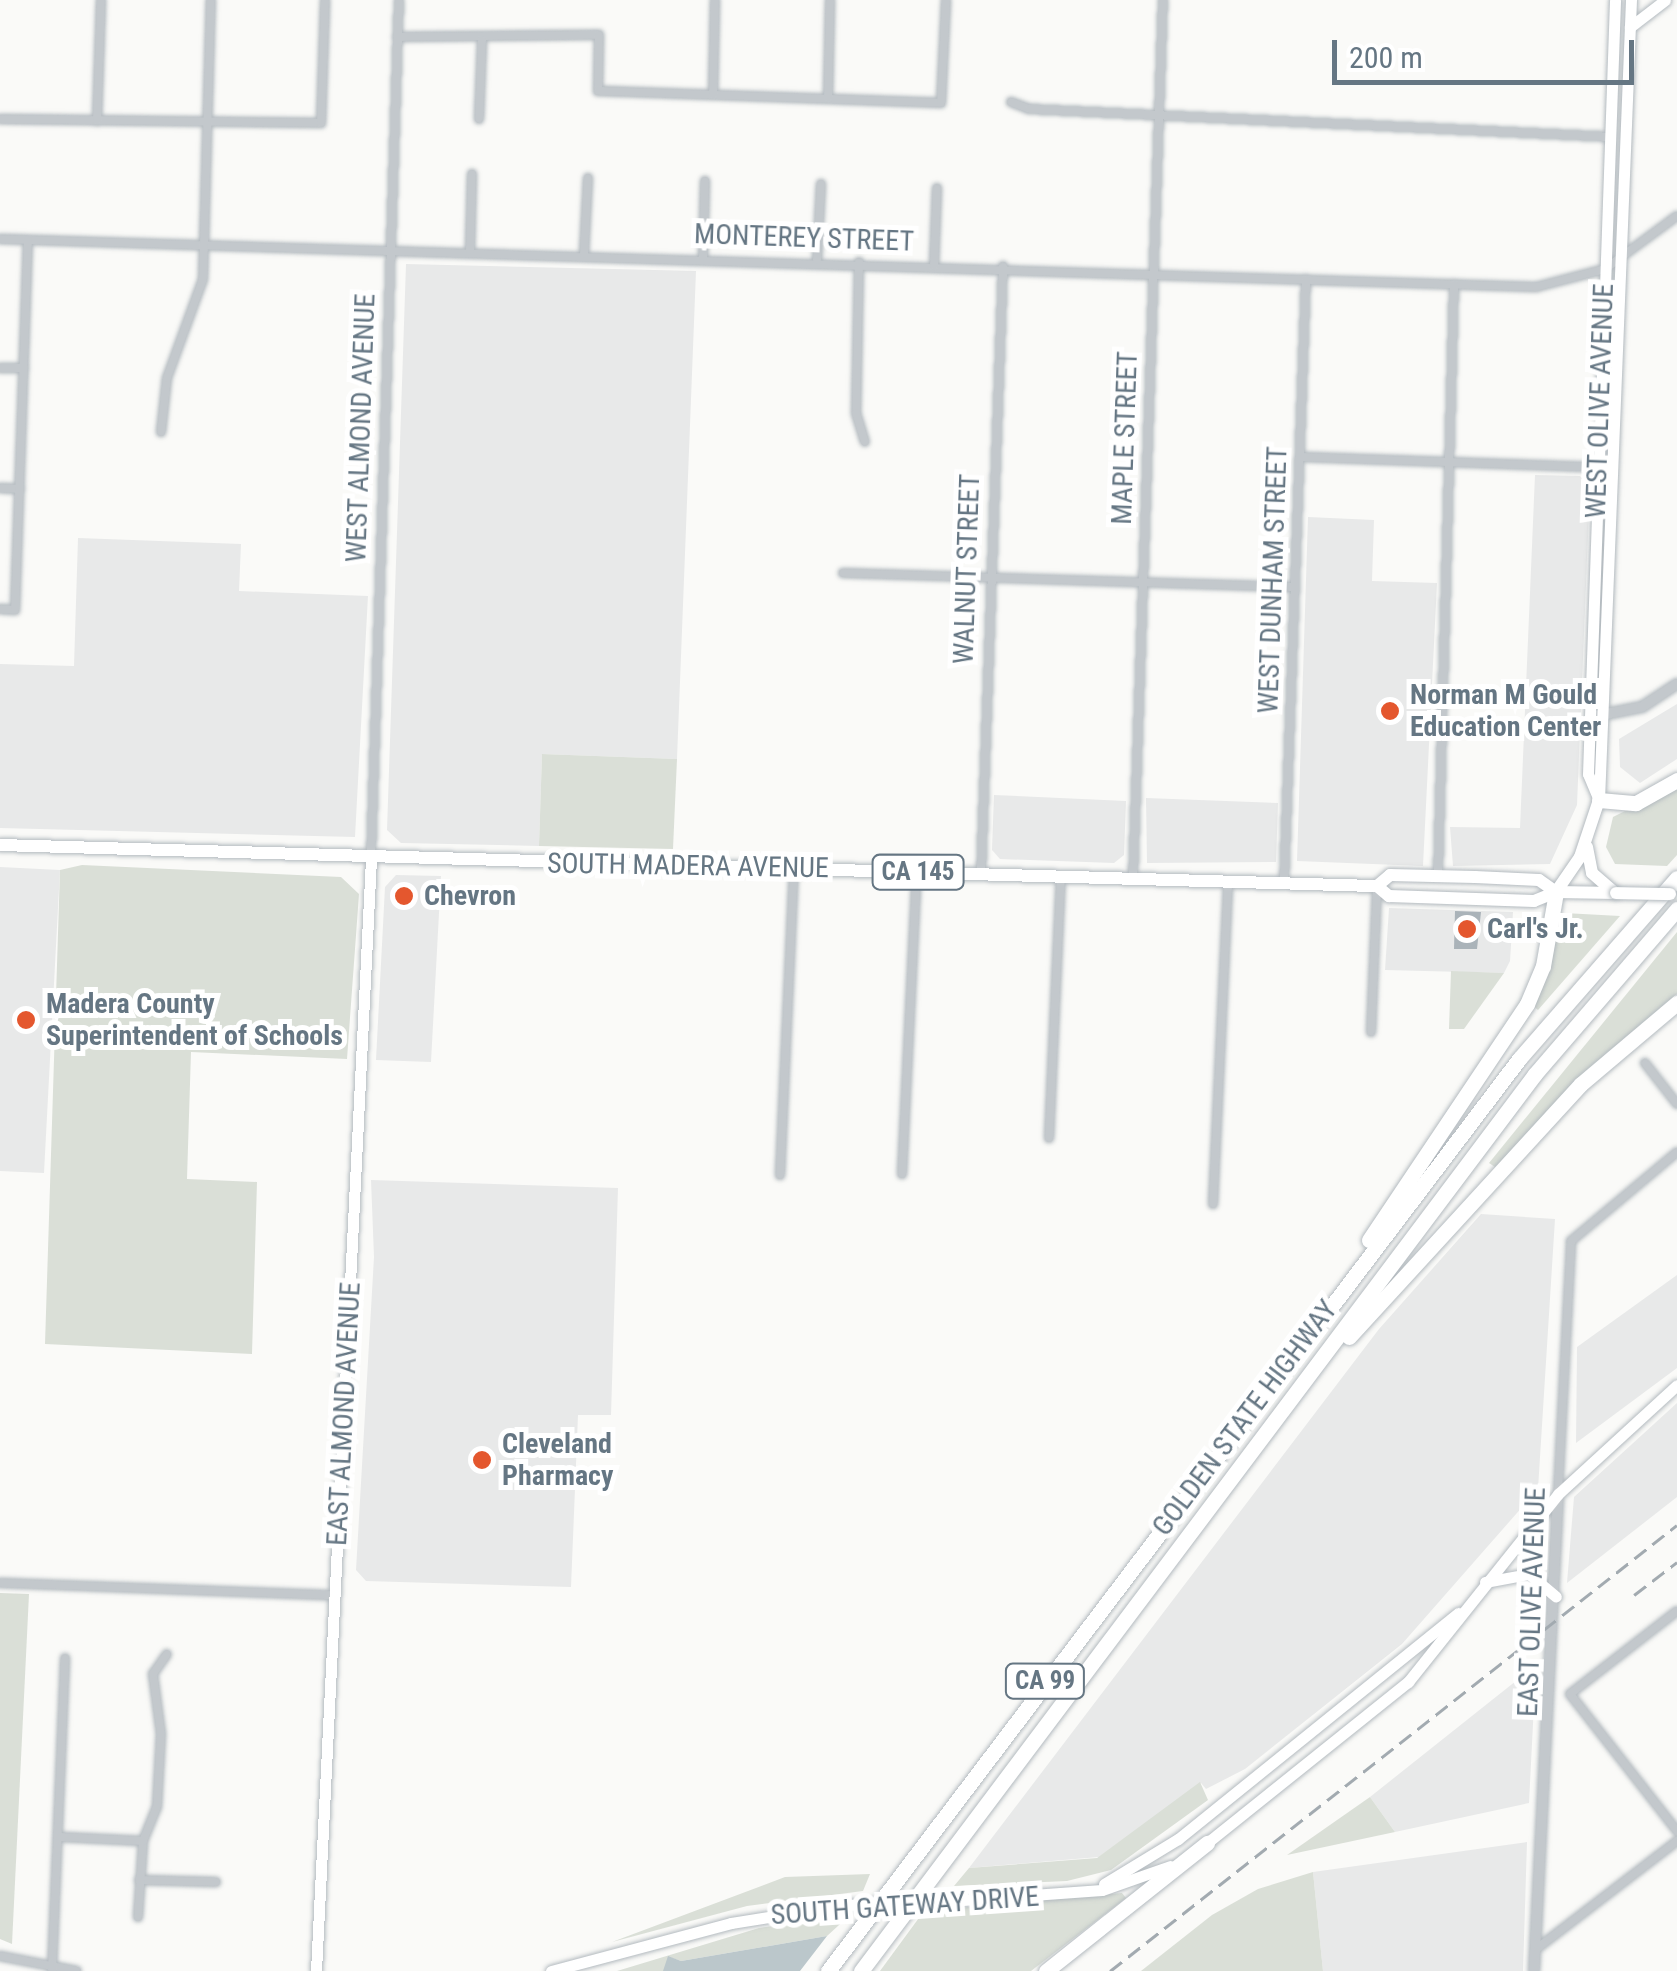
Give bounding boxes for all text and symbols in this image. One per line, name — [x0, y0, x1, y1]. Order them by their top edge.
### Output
scale bar — [1337, 20, 1640, 82]
text: 200 m — [1349, 40, 1423, 75]
street label: MONTEREY STREET — [693, 217, 915, 259]
street label: WEST OLIVE AVENUE — [1579, 283, 1621, 519]
street label: WEST ALMOND AVENUE — [340, 293, 382, 563]
street label: MAPLE STREET — [1105, 351, 1145, 525]
street label: WEST DUNHAM STREET — [1252, 446, 1294, 714]
street label: WALNUT STREET — [947, 473, 987, 665]
place label: Norman M Gould Education Center — [1410, 678, 1601, 744]
marker: Norman M Gould Education Center — [1379, 700, 1401, 722]
street label: SOUTH MADERA AVENUE — [547, 847, 829, 885]
road number: CA 145 — [870, 852, 966, 892]
place label: Chevron — [424, 879, 516, 913]
marker: Chevron — [393, 885, 415, 907]
place label: Carl's Jr. — [1487, 912, 1584, 946]
marker: Carl's Jr. — [1456, 918, 1478, 940]
place label: Madera County Superintendent of Schools — [46, 987, 343, 1053]
marker: Madera County Superintendent of Schools — [15, 1009, 37, 1031]
street label: EAST ALMOND AVENUE — [320, 1281, 368, 1547]
street label: GOLDEN STATE HIGHWAY — [1145, 1294, 1345, 1542]
place label: Cleveland Pharmacy — [502, 1427, 613, 1493]
marker: Cleveland Pharmacy — [471, 1449, 493, 1471]
street label: EAST OLIVE AVENUE — [1511, 1486, 1553, 1718]
road number: CA 99 — [1002, 1661, 1088, 1701]
street label: SOUTH GATEWAY DRIVE — [770, 1880, 1040, 1932]

